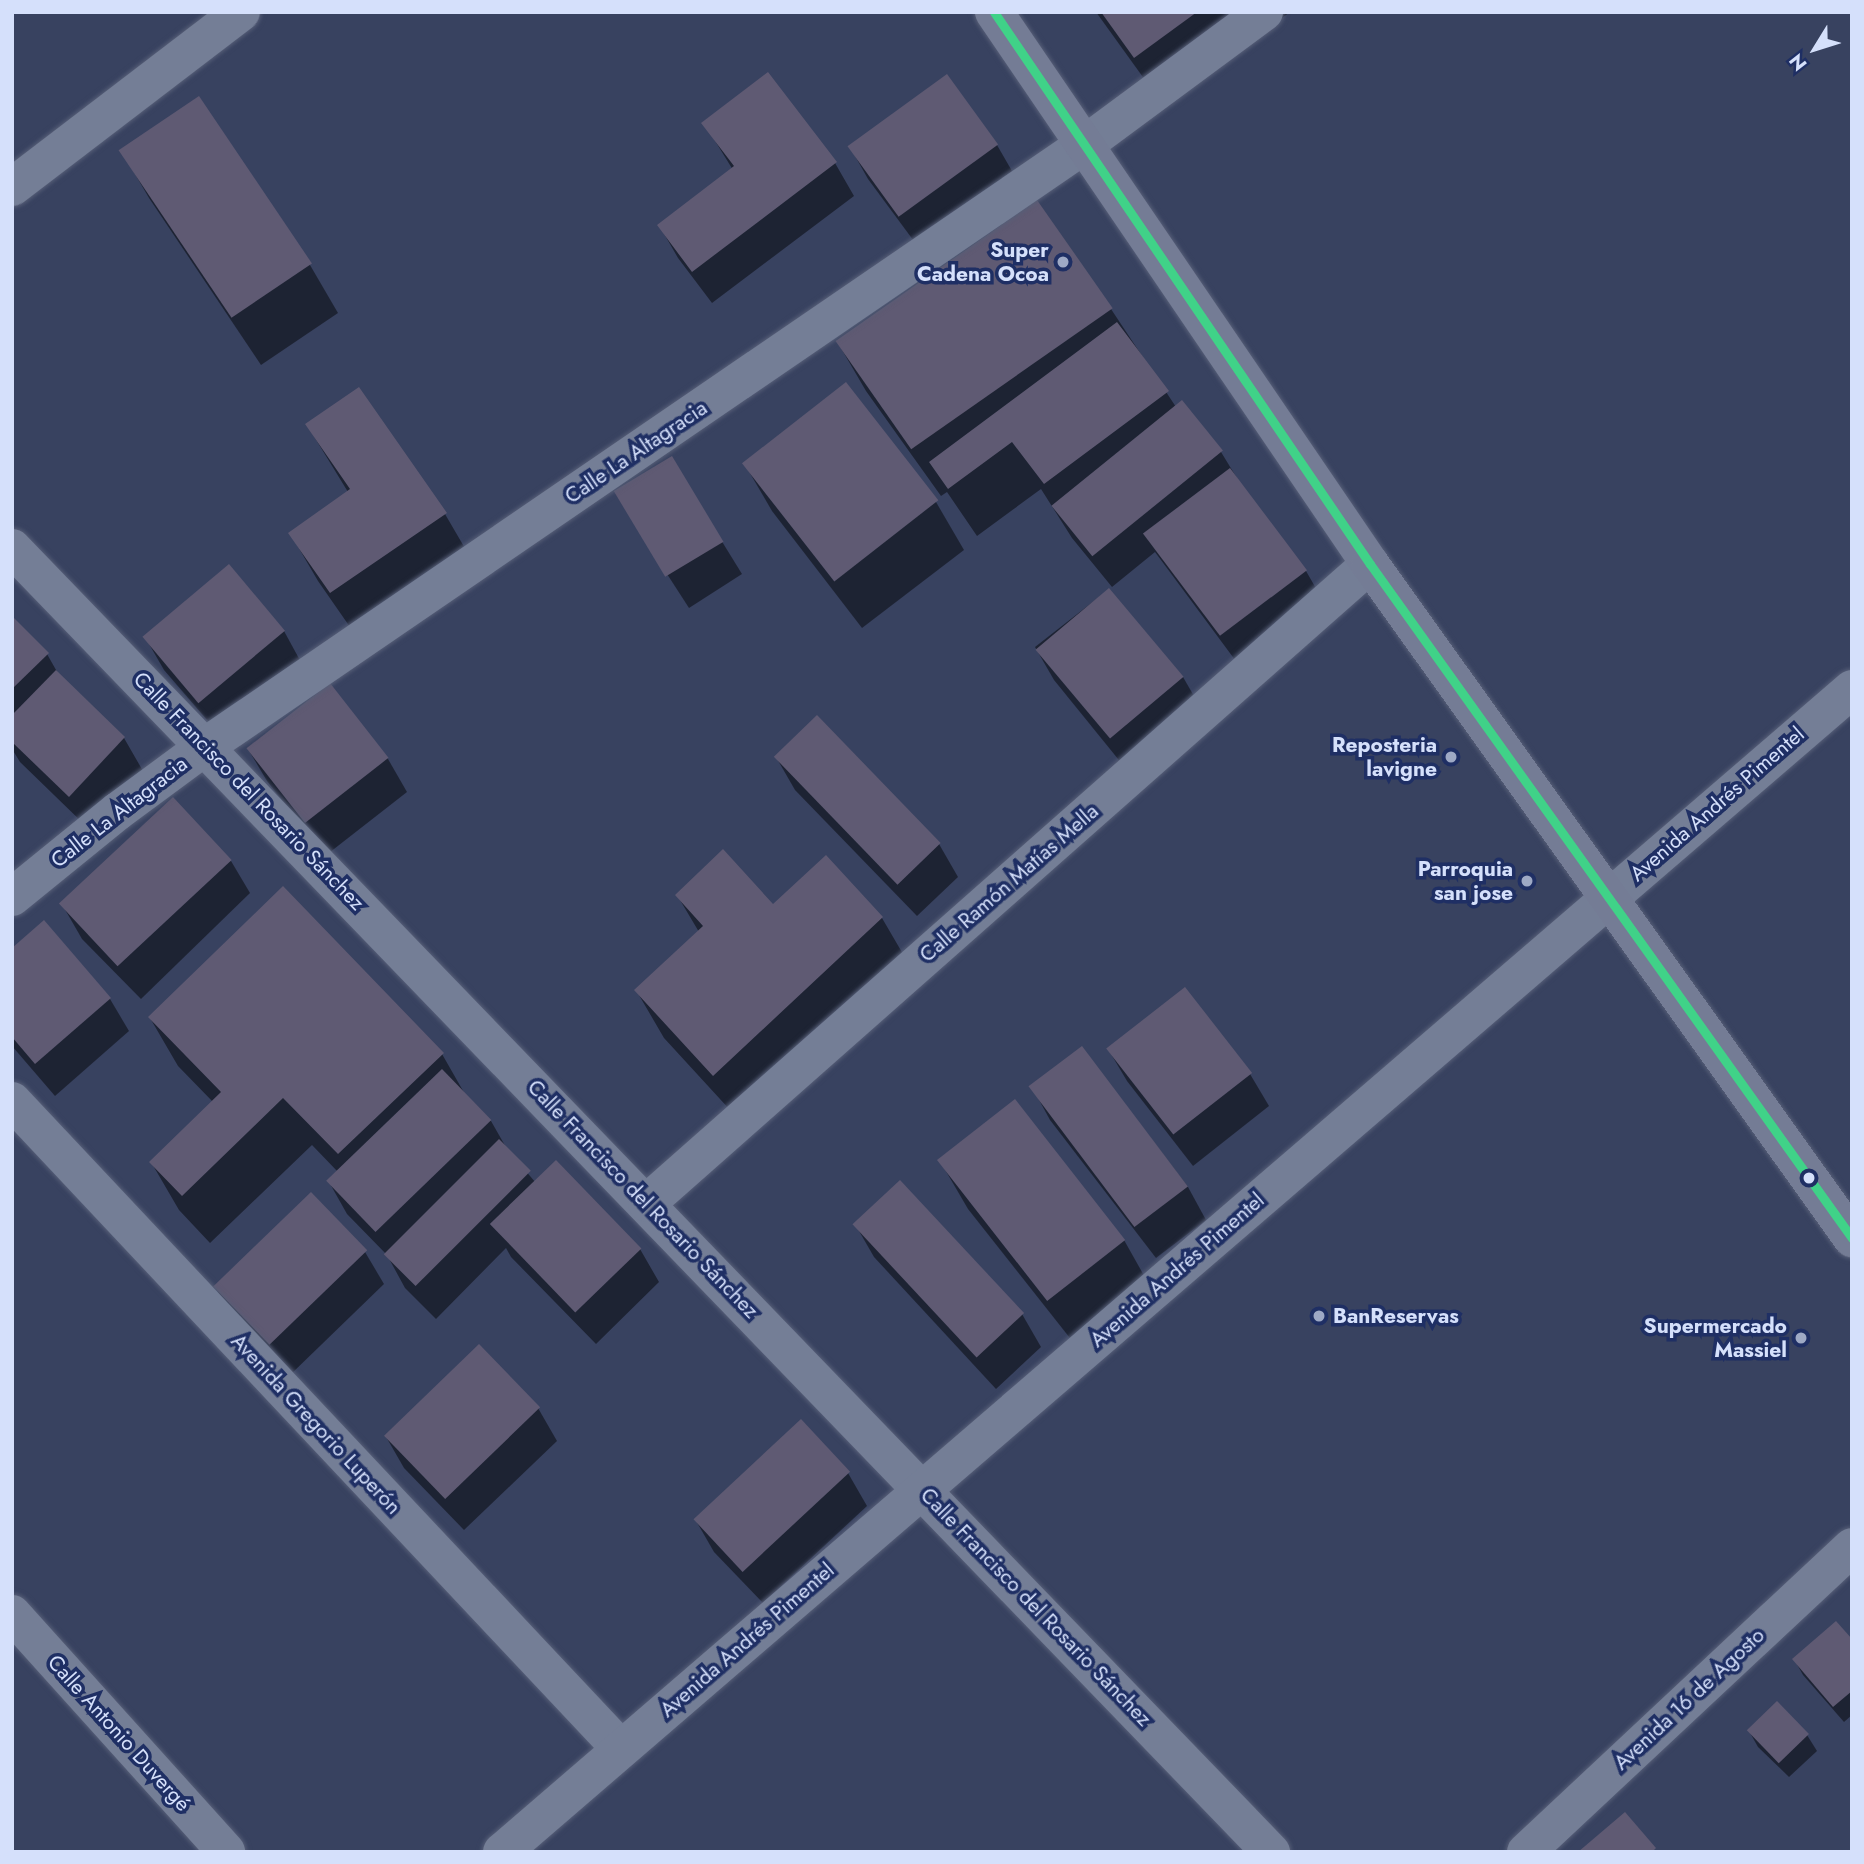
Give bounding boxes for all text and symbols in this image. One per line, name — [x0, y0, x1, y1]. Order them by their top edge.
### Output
north arrow — [1780, 14, 1850, 84]
text: N — [1783, 48, 1813, 76]
place label: Super Cadena Ocoa — [917, 237, 1049, 287]
marker: Super Cadena Ocoa — [1055, 254, 1071, 270]
street label: Calle La Altagracia — [560, 395, 712, 509]
street label: Calle Francisco del Rosario Sánchez — [128, 667, 370, 915]
street label: Avenida Andrés Pimentel — [1625, 721, 1809, 887]
place label: Reposteria lavigne — [1332, 732, 1437, 782]
marker: Reposteria lavigne — [1443, 749, 1459, 765]
street label: Calle La Altagracia — [46, 751, 192, 873]
street label: Calle Ramón Matías Mella — [915, 799, 1103, 967]
place label: Parroquia san jose — [1418, 856, 1513, 906]
marker: Parroquia san jose — [1519, 873, 1535, 889]
street label: Calle Francisco del Rosario Sánchez — [522, 1075, 764, 1323]
unlabelled marker — [1802, 1171, 1816, 1185]
street label: Avenida Andrés Pimentel — [1085, 1187, 1269, 1353]
place label: BanReservas — [1333, 1303, 1459, 1329]
marker: BanReservas — [1311, 1308, 1327, 1324]
place label: Supermercado Massiel — [1644, 1313, 1787, 1363]
street label: Avenida Gregorio Luperón — [226, 1329, 406, 1519]
marker: Supermercado Massiel — [1793, 1330, 1809, 1346]
street label: Calle Francisco del Rosario Sánchez — [915, 1483, 1157, 1731]
street label: Avenida Andrés Pimentel — [655, 1557, 839, 1723]
street label: Avenida 16 de Agosto — [1609, 1623, 1769, 1775]
street label: Calle Antonio Duvergé — [42, 1650, 196, 1816]

